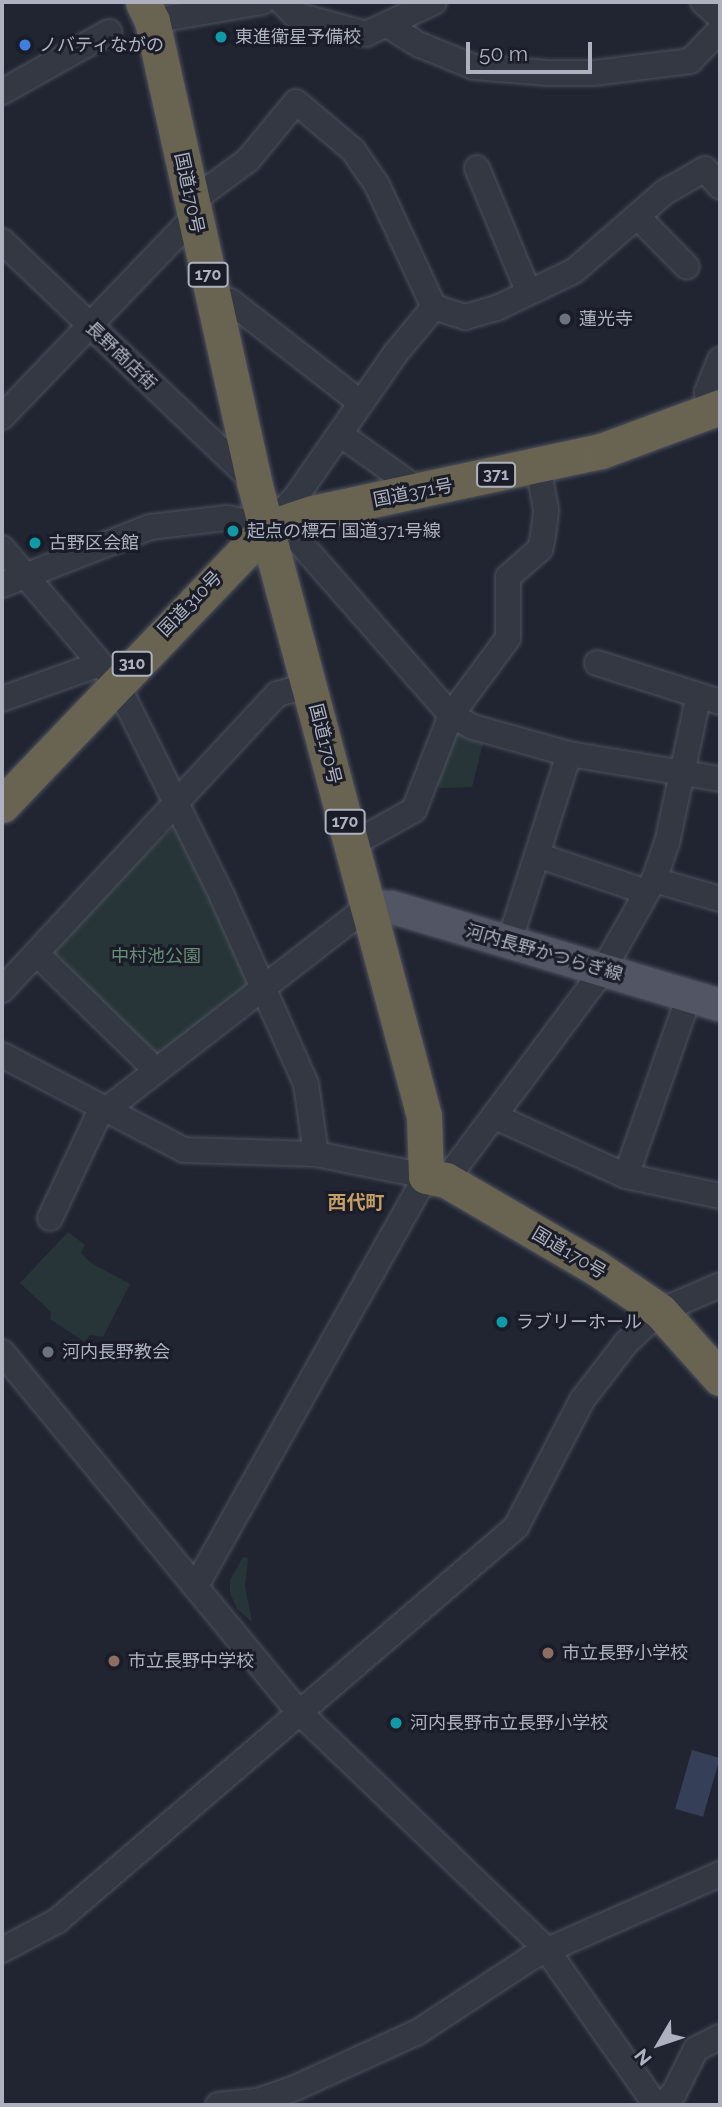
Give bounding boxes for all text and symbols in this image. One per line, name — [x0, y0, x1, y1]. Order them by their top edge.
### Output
place label: 東進衛星予備校 — [235, 26, 361, 48]
scale bar — [470, 28, 596, 72]
marker: 東進衛星予備校 — [213, 29, 229, 45]
place label: ノバティながの — [39, 34, 165, 56]
marker: ノバティながの — [17, 37, 33, 53]
text: 50 m — [479, 41, 528, 66]
street label: 国道170号 — [170, 151, 208, 235]
road number: 170 — [187, 262, 229, 288]
place label: 蓮光寺 — [579, 308, 633, 330]
marker: 蓮光寺 — [557, 311, 573, 327]
street label: 長野商店街 — [81, 317, 161, 395]
road number: 371 — [475, 462, 517, 488]
street label: 国道371号 — [371, 475, 455, 511]
place label: 起点の標石 国道371号線 — [247, 520, 440, 542]
marker: 起点の標石 国道371号線 — [225, 523, 241, 539]
place label: 古野区会館 — [49, 532, 139, 554]
marker: 古野区会館 — [27, 535, 43, 551]
street label: 国道310号 — [154, 567, 226, 641]
road number: 310 — [111, 652, 153, 677]
street label: 国道170号 — [305, 702, 345, 786]
road number: 170 — [324, 810, 366, 834]
street label: 河内長野かつらぎ線 — [463, 920, 625, 986]
park label: 中村池公園 — [111, 945, 201, 967]
district label: 西代町 — [328, 1192, 384, 1214]
street label: 国道170号 — [528, 1223, 610, 1283]
place label: ラブリーホール — [516, 1311, 642, 1333]
marker: ラブリーホール — [494, 1314, 510, 1330]
place label: 河内長野教会 — [62, 1341, 170, 1363]
marker: 河内長野教会 — [40, 1344, 56, 1360]
place label: 市立長野小学校 — [562, 1642, 688, 1664]
marker: 市立長野小学校 — [540, 1645, 556, 1661]
place label: 市立長野中学校 — [128, 1650, 254, 1672]
marker: 市立長野中学校 — [106, 1653, 122, 1669]
place label: 河内長野市立長野小学校 — [410, 1712, 608, 1734]
marker: 河内長野市立長野小学校 — [388, 1715, 404, 1731]
north arrow — [624, 2009, 694, 2079]
text: N — [630, 2045, 656, 2070]

